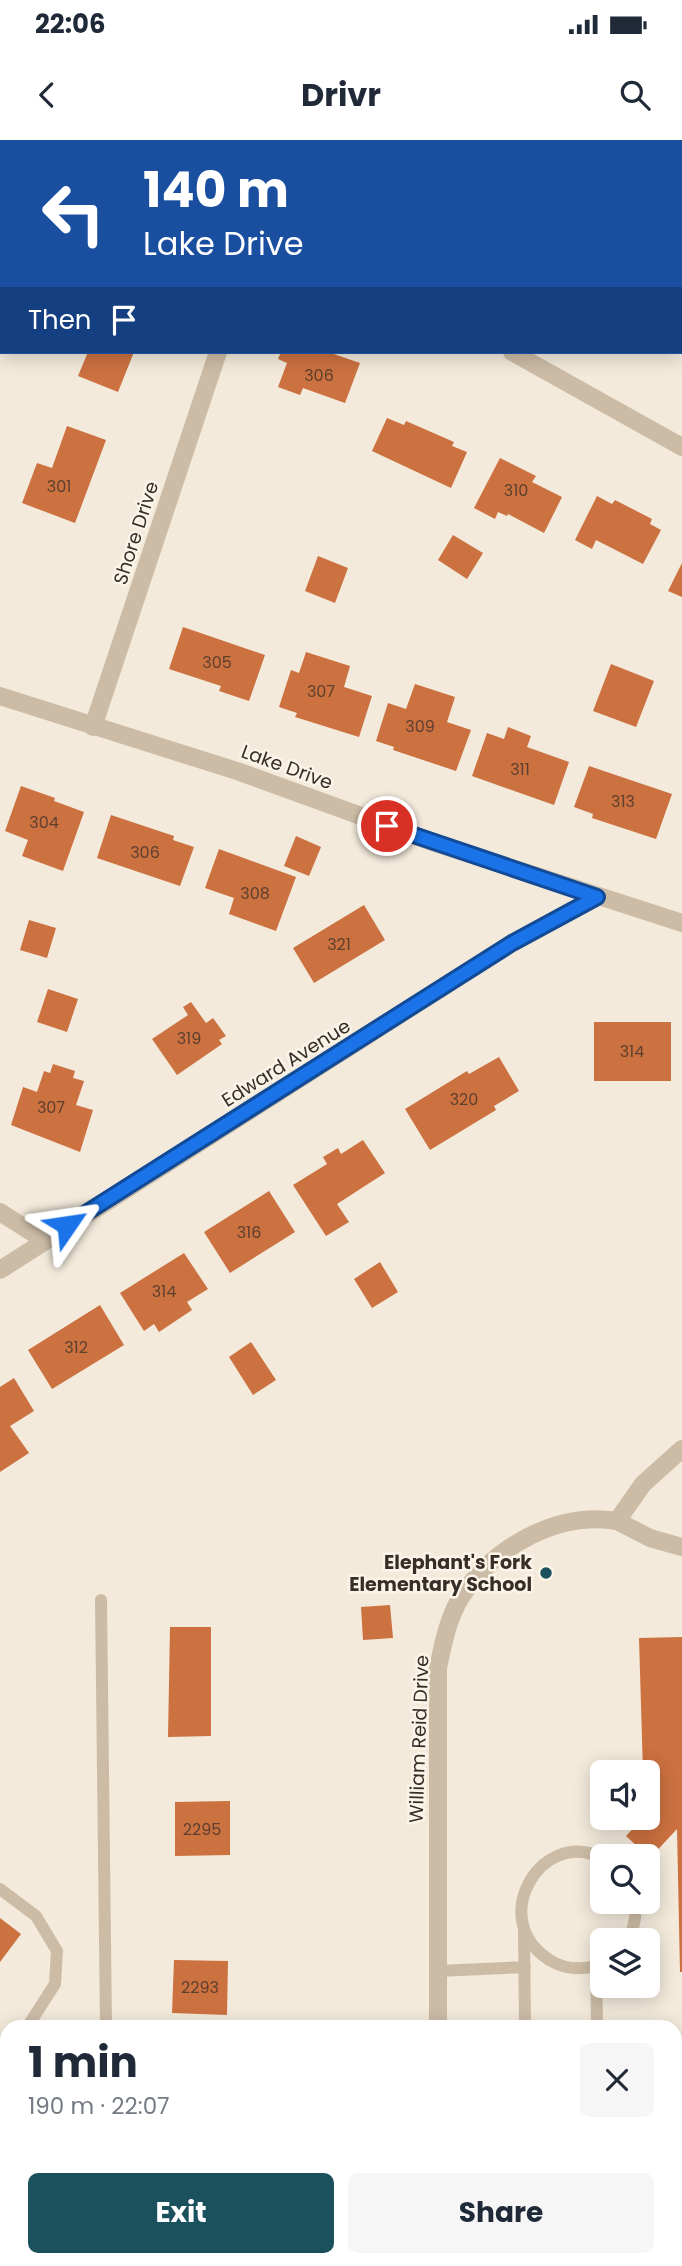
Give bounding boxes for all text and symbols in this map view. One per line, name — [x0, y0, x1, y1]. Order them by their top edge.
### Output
text: 22:06 — [35, 6, 106, 42]
text: Drivr — [301, 72, 381, 117]
icon: back — [28, 76, 66, 114]
icon: search — [616, 76, 654, 114]
text: 140 m — [143, 156, 289, 224]
icon: left — [28, 168, 119, 259]
text: Lake Drive — [143, 221, 304, 266]
icon: arrive — [105, 301, 143, 339]
text: Then — [28, 302, 91, 338]
house number: 306 — [304, 364, 334, 387]
house number: 301 — [47, 475, 71, 498]
street label: Shore Drive — [107, 478, 165, 588]
house number: 310 — [504, 479, 528, 502]
house number: 305 — [202, 651, 232, 674]
house number: 307 — [307, 680, 335, 703]
house number: 309 — [405, 715, 435, 738]
street label: Lake Drive — [238, 738, 336, 796]
house number: 311 — [510, 758, 530, 781]
house number: 313 — [611, 790, 635, 813]
pin — [357, 796, 417, 856]
icon: arrive — [368, 807, 406, 845]
house number: 304 — [29, 811, 59, 834]
house number: 306 — [130, 841, 160, 864]
house number: 308 — [240, 882, 270, 905]
house number: 321 — [327, 933, 351, 956]
street label: Edward Avenue — [216, 1013, 356, 1113]
house number: 319 — [177, 1027, 201, 1050]
house number: 314 — [620, 1040, 644, 1063]
house number: 320 — [450, 1088, 478, 1111]
house number: 307 — [37, 1096, 65, 1119]
position arrow — [30, 1188, 104, 1262]
house number: 316 — [237, 1221, 261, 1244]
house number: 314 — [152, 1280, 176, 1303]
house number: 312 — [64, 1336, 88, 1359]
place label: Elephant's Fork Elementary School — [349, 1549, 532, 1598]
marker: Elephant's Fork Elementary School — [538, 1565, 554, 1581]
street label: William Reid Drive — [403, 1654, 435, 1824]
map controls — [590, 1760, 660, 1998]
button: sound — [590, 1760, 660, 1830]
house number: 2295 — [183, 1818, 221, 1841]
button: search — [590, 1844, 660, 1914]
button: layers — [590, 1928, 660, 1998]
house number: 2293 — [181, 1976, 219, 1999]
text: 1 min — [28, 2033, 138, 2092]
button: close — [580, 2043, 654, 2117]
text: 190 m · 22:07 — [28, 2090, 170, 2122]
button: Exit — [28, 2173, 334, 2253]
button: Share — [348, 2173, 654, 2253]

